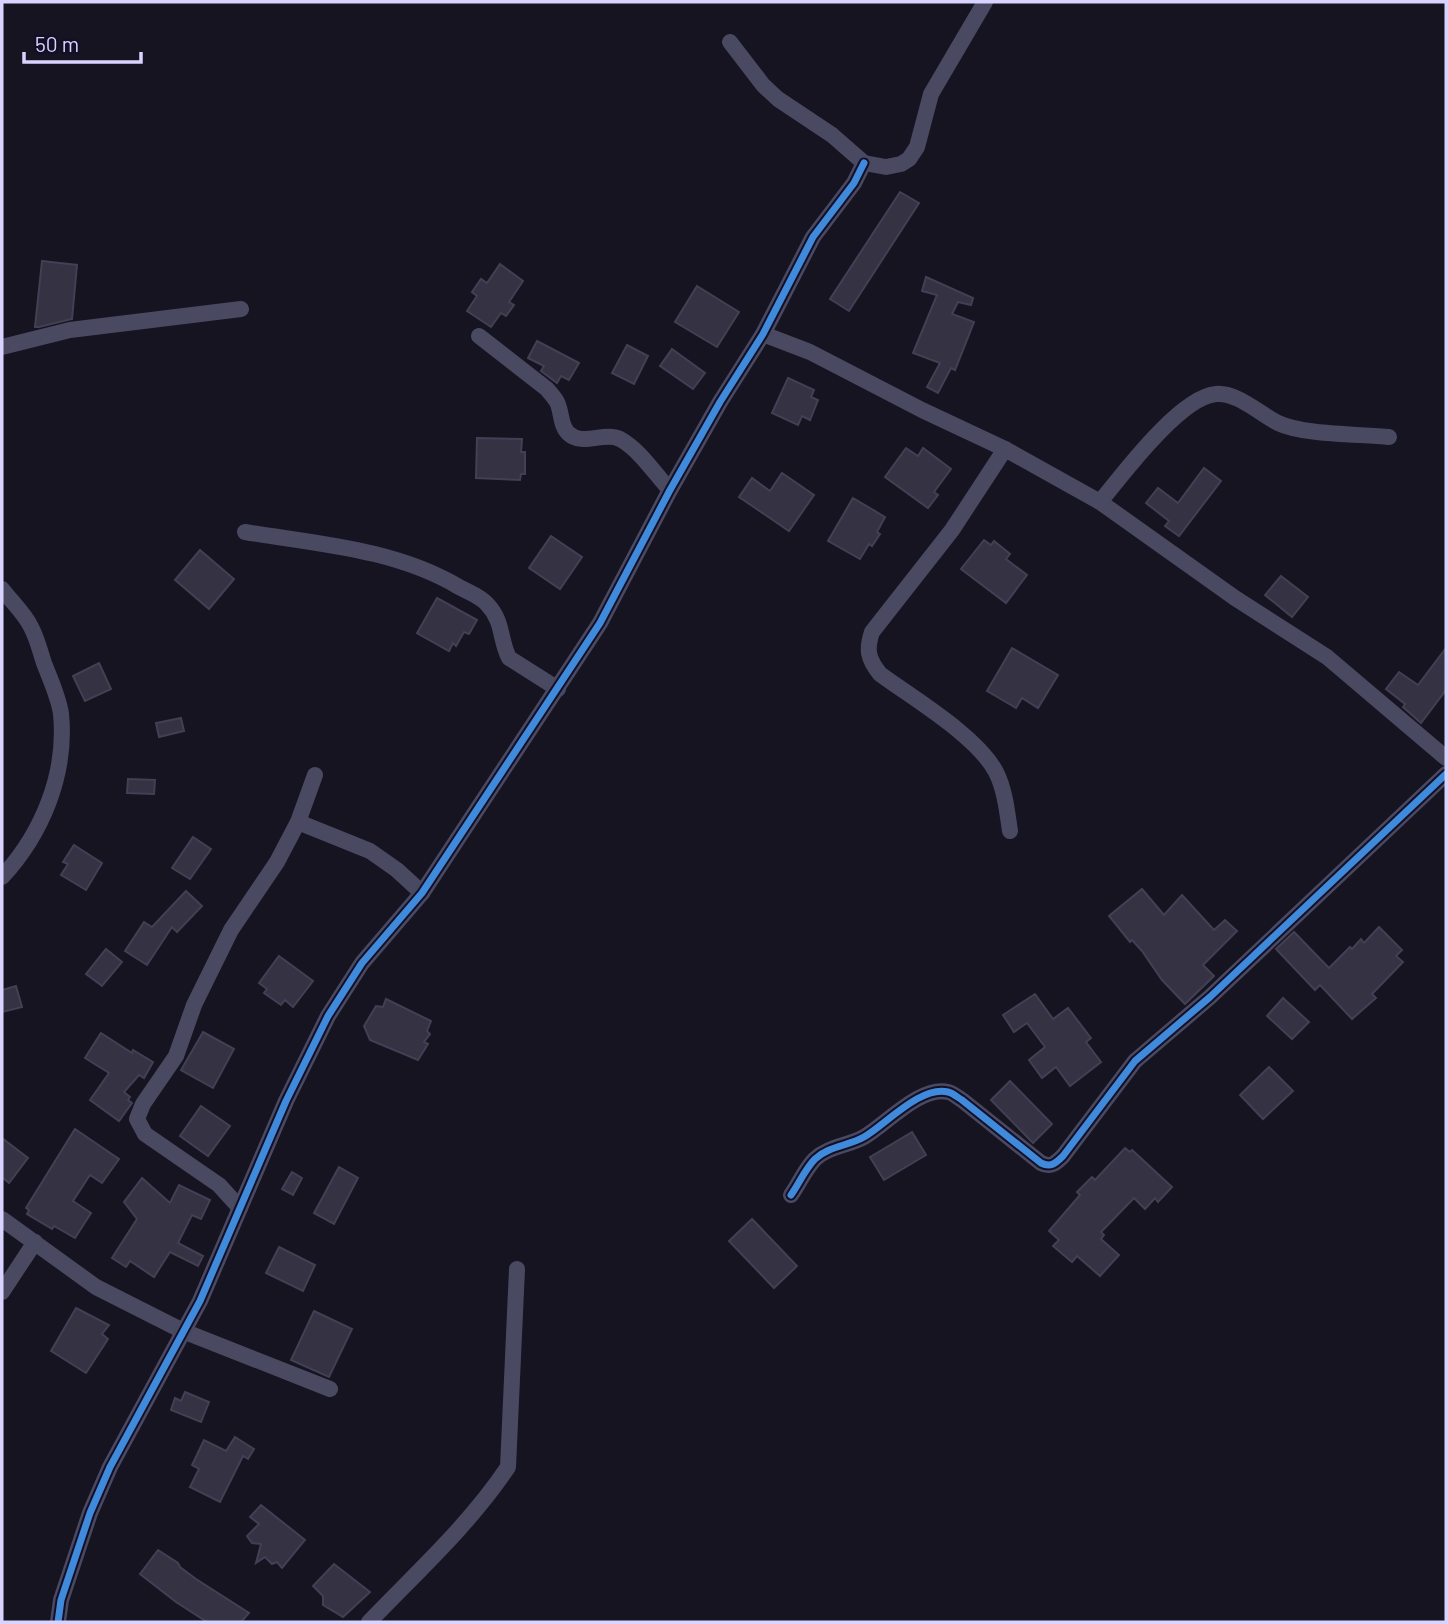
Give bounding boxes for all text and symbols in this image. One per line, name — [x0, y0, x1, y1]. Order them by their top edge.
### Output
scale bar — [24, 21, 142, 65]
text: 50 m — [35, 31, 79, 56]

